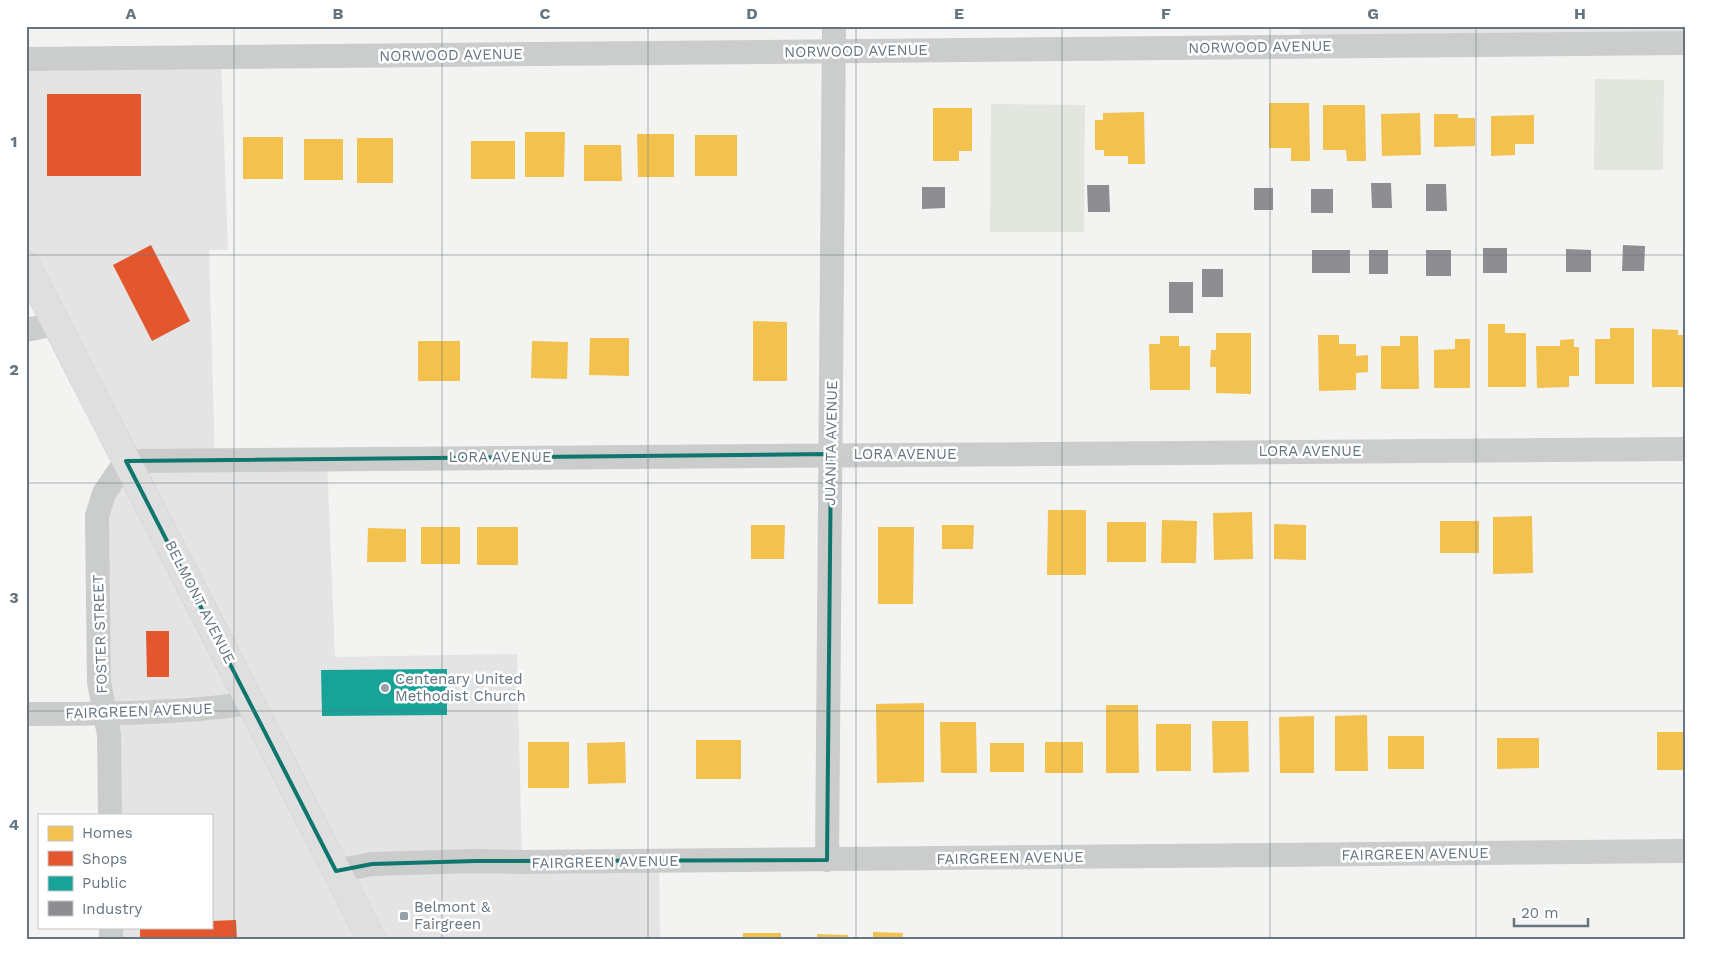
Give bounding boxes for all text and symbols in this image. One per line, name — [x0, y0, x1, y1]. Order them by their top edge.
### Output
text: A — [126, 4, 137, 23]
text: B — [333, 4, 344, 23]
text: C — [540, 4, 551, 23]
text: D — [746, 4, 758, 23]
text: E — [954, 4, 964, 23]
text: F — [1161, 4, 1171, 23]
text: G — [1367, 4, 1379, 23]
text: H — [1574, 4, 1586, 23]
street label: NORWOOD AVENUE — [1188, 37, 1332, 57]
street label: NORWOOD AVENUE — [784, 41, 928, 61]
street label: NORWOOD AVENUE — [379, 45, 523, 65]
text: 1 — [11, 132, 17, 151]
text: 2 — [9, 360, 19, 379]
street label: JUANITA AVENUE — [821, 380, 841, 506]
street label: LORA AVENUE — [1258, 442, 1362, 460]
street label: LORA AVENUE — [853, 445, 957, 463]
street label: LORA AVENUE — [448, 448, 552, 466]
street label: BELMONT AVENUE — [161, 537, 239, 667]
street label: FOSTER STREET — [89, 574, 111, 694]
text: 3 — [9, 588, 19, 607]
place label: Centenary United Methodist Church — [395, 670, 526, 705]
marker: Centenary United Methodist Church — [379, 682, 391, 694]
street label: FAIRGREEN AVENUE — [65, 699, 213, 723]
legend — [38, 814, 212, 928]
text: 4 — [9, 815, 19, 834]
text: Homes — [82, 824, 133, 842]
street label: FAIRGREEN AVENUE — [1341, 844, 1489, 864]
street label: FAIRGREEN AVENUE — [936, 848, 1084, 868]
text: Shops — [82, 850, 127, 868]
street label: FAIRGREEN AVENUE — [531, 852, 679, 872]
text: Public — [82, 874, 127, 892]
scale bar — [1514, 896, 1587, 928]
place label: Belmont & Fairgreen — [414, 898, 491, 933]
text: Industry — [82, 900, 143, 918]
text: 20 m — [1521, 904, 1559, 922]
marker: Belmont & Fairgreen — [398, 910, 410, 922]

